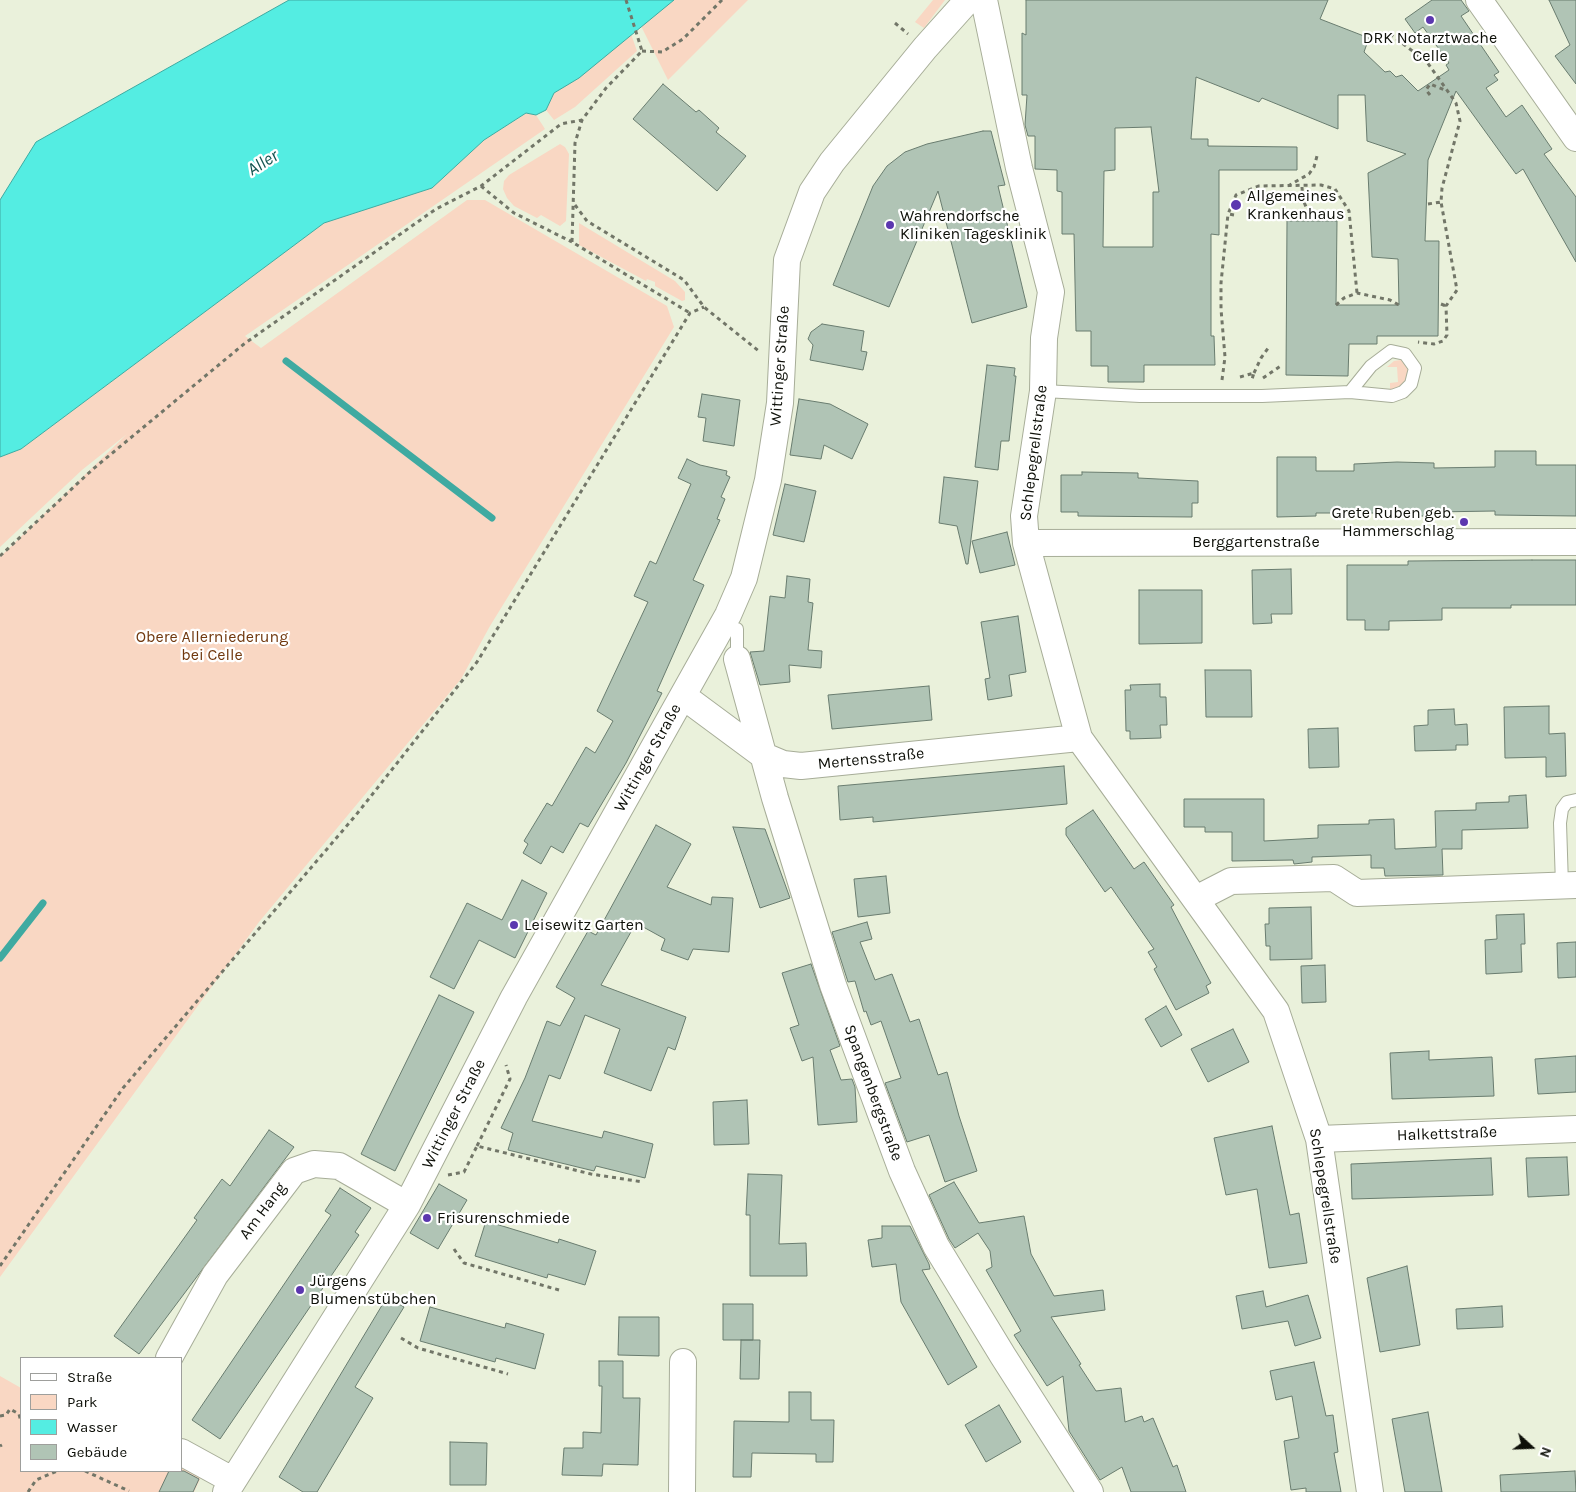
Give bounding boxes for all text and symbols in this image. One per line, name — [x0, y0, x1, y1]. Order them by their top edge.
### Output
marker: DRK Notarztwache Celle — [1424, 14, 1436, 26]
place label: DRK Notarztwache Celle — [1363, 28, 1497, 66]
water label: Aller — [243, 145, 283, 181]
place label: Allgemeines Krankenhaus — [1247, 186, 1344, 224]
marker: Allgemeines Krankenhaus — [1229, 198, 1243, 212]
place label: Wahrendorfsche Kliniken Tagesklinik — [900, 206, 1047, 244]
marker: Wahrendorfsche Kliniken Tagesklinik — [884, 219, 896, 231]
street label: Wittinger Straße — [766, 305, 794, 427]
street label: Schlepegrellstraße — [1016, 384, 1052, 522]
place label: Grete Ruben geb. Hammerschlag — [1331, 503, 1454, 541]
marker: Grete Ruben geb. Hammerschlag — [1458, 516, 1470, 528]
street label: Berggartenstraße — [1192, 532, 1320, 552]
park label: Obere Allerniederung bei Celle — [136, 627, 288, 665]
street label: Wittinger Straße — [610, 701, 686, 815]
street label: Mertensstraße — [817, 744, 925, 774]
place label: Leisewitz Garten — [524, 915, 644, 935]
marker: Leisewitz Garten — [508, 919, 520, 931]
street label: Spangenbergstraße — [839, 1022, 907, 1164]
street label: Wittinger Straße — [418, 1056, 490, 1172]
street label: Halkettstraße — [1397, 1123, 1497, 1145]
street label: Schlepegrellstraße — [1305, 1127, 1345, 1265]
street label: Am Hang — [235, 1179, 291, 1243]
place label: Frisurenschmiede — [437, 1208, 570, 1228]
marker: Frisurenschmiede — [421, 1212, 433, 1224]
place label: Jürgens Blumenstübchen — [310, 1271, 436, 1309]
marker: Jürgens Blumenstübchen — [294, 1284, 306, 1296]
legend — [20, 1357, 182, 1472]
text: Straße — [67, 1368, 112, 1386]
text: Park — [67, 1393, 97, 1411]
text: Wasser — [67, 1418, 117, 1436]
north arrow — [1506, 1422, 1556, 1472]
text: Gebäude — [67, 1443, 127, 1461]
text: N — [1536, 1445, 1555, 1460]

